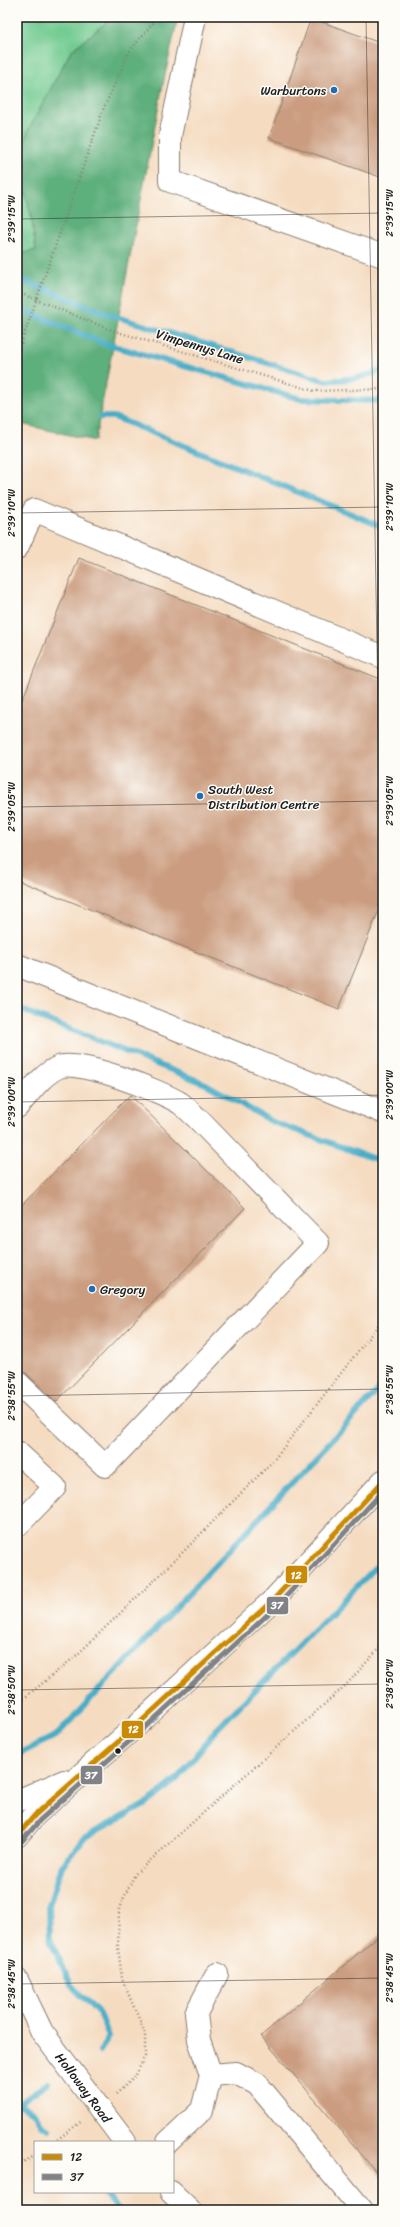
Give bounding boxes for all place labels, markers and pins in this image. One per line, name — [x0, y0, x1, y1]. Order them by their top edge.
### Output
place label: Warburtons — [260, 79, 327, 102]
marker: Warburtons — [329, 85, 339, 95]
place label: South West Distribution Centre — [208, 778, 320, 816]
marker: South West Distribution Centre — [195, 791, 205, 801]
place label: Gregory — [100, 1278, 146, 1301]
marker: Gregory — [87, 1284, 97, 1294]
unlabelled marker — [113, 1746, 123, 1756]

